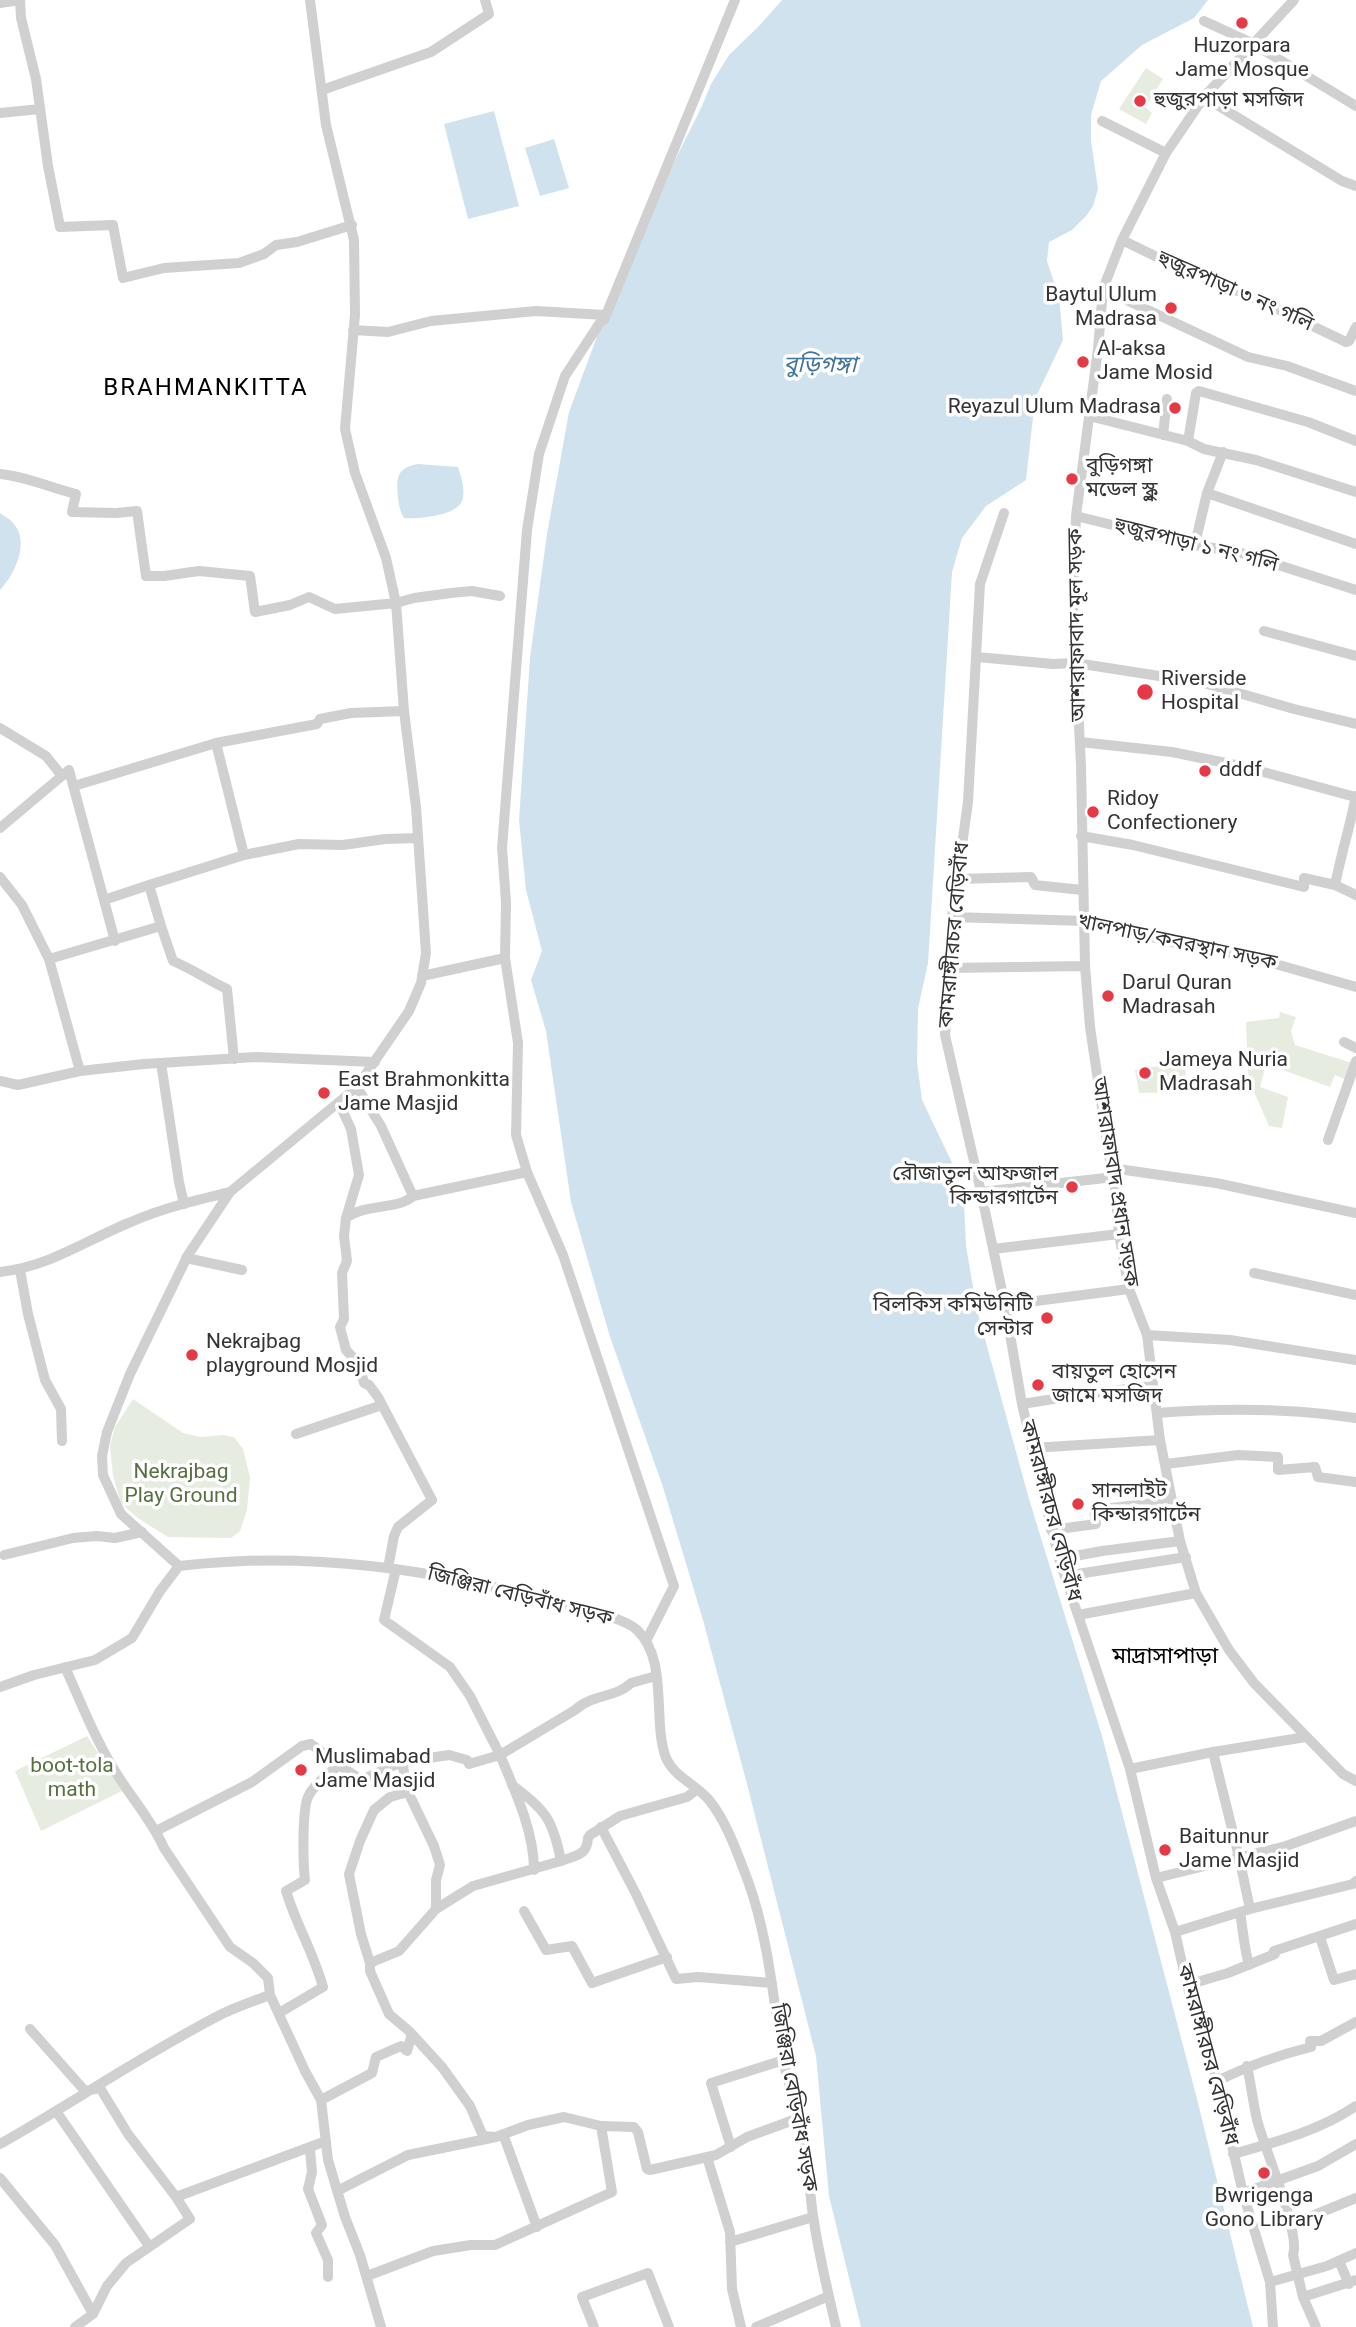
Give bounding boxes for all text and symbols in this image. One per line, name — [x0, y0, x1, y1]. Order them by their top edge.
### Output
marker: Huzorpara Jame Mosque — [1234, 15, 1250, 31]
place label: Huzorpara Jame Mosque — [1175, 34, 1309, 84]
place label: হুজুরপাড়া মসজিদ — [1154, 88, 1304, 114]
marker: হুজুরপাড়া মসজিদ — [1132, 93, 1148, 109]
street label: হুজুরপাড়া ৩ নং গলি — [1153, 246, 1317, 338]
place label: Baytul Ulum Madrasa — [1045, 283, 1157, 333]
marker: Baytul Ulum Madrasa — [1163, 300, 1179, 316]
place label: Al-aksa Jame Mosid — [1097, 337, 1213, 387]
water label: বুড়িগঙ্গা — [783, 352, 857, 380]
marker: Al-aksa Jame Mosid — [1075, 354, 1091, 370]
district label: BRAHMANKITTA — [105, 375, 307, 403]
place label: Reyazul Ulum Madrasa — [948, 395, 1161, 421]
marker: Reyazul Ulum Madrasa — [1167, 400, 1183, 416]
place label: বুড়িগঙ্গা মডেল স্কুল — [1086, 454, 1158, 504]
marker: বুড়িগঙ্গা মডেল স্কুল — [1064, 471, 1080, 487]
street label: হুজুরপাড়া ১ নং গলি — [1111, 513, 1281, 579]
street label: আশরাফাবাদ মূল সড়ক — [1064, 528, 1092, 722]
place label: Riverside Hospital — [1161, 667, 1246, 717]
marker: Riverside Hospital — [1135, 682, 1155, 702]
place label: dddf — [1219, 758, 1262, 784]
marker: dddf — [1197, 763, 1213, 779]
place label: Ridoy Confectionery — [1107, 787, 1237, 837]
marker: Ridoy Confectionery — [1085, 804, 1101, 820]
street label: কামরাঙ্গীরচর বেড়িবাঁধ — [934, 841, 976, 1029]
street label: খালপাড়/কবরস্থান সড়ক — [1075, 910, 1279, 976]
place label: Darul Quran Madrasah — [1122, 971, 1232, 1021]
marker: Darul Quran Madrasah — [1100, 988, 1116, 1004]
place label: Jameya Nuria Madrasah — [1159, 1048, 1288, 1098]
marker: Jameya Nuria Madrasah — [1137, 1065, 1153, 1081]
place label: East Brahmonkitta Jame Masjid — [338, 1068, 510, 1118]
street label: আশরাফাবাদ প্রধান সড়ক — [1085, 1075, 1143, 1289]
marker: East Brahmonkitta Jame Masjid — [316, 1085, 332, 1101]
place label: রৌজাতুল আফজাল কিন্ডারগার্টেন — [892, 1162, 1058, 1212]
marker: রৌজাতুল আফজাল কিন্ডারগার্টেন — [1064, 1179, 1080, 1195]
place label: বিলকিস কমিউনিটি সেন্টার — [873, 1293, 1033, 1343]
marker: বিলকিস কমিউনিটি সেন্টার — [1039, 1310, 1055, 1326]
place label: Nekrajbag playground Mosjid — [206, 1330, 378, 1380]
marker: Nekrajbag playground Mosjid — [184, 1347, 200, 1363]
place label: বায়তুল হোসেন জামে মসজিদ — [1052, 1360, 1176, 1410]
marker: বায়তুল হোসেন জামে মসজিদ — [1030, 1377, 1046, 1393]
street label: কামরাঙ্গীরচর বেড়িবাঁধ — [1014, 1418, 1086, 1604]
park label: Nekrajbag Play Ground — [125, 1460, 237, 1510]
place label: সানলাইট কিন্ডারগার্টেন — [1092, 1479, 1200, 1529]
marker: সানলাইট কিন্ডারগার্টেন — [1070, 1496, 1086, 1512]
street label: জিঞ্জিরা বেড়িবাঁধ সড়ক — [425, 1562, 615, 1632]
district label: মাদ্রাসাপাড়া — [1112, 1643, 1218, 1671]
place label: Muslimabad Jame Masjid — [315, 1745, 435, 1795]
park label: boot-tola math — [30, 1754, 114, 1804]
marker: Muslimabad Jame Masjid — [293, 1762, 309, 1778]
place label: Baitunnur Jame Masjid — [1179, 1825, 1299, 1875]
marker: Baitunnur Jame Masjid — [1157, 1842, 1173, 1858]
street label: কামরাঙ্গীরচর বেড়িবাঁধ — [1171, 1962, 1243, 2148]
street label: জিঞ্জিরা বেড়িবাঁধ সড়ক — [764, 2002, 822, 2194]
marker: Bwrigenga Gono Library — [1256, 2165, 1272, 2181]
place label: Bwrigenga Gono Library — [1205, 2184, 1323, 2234]

